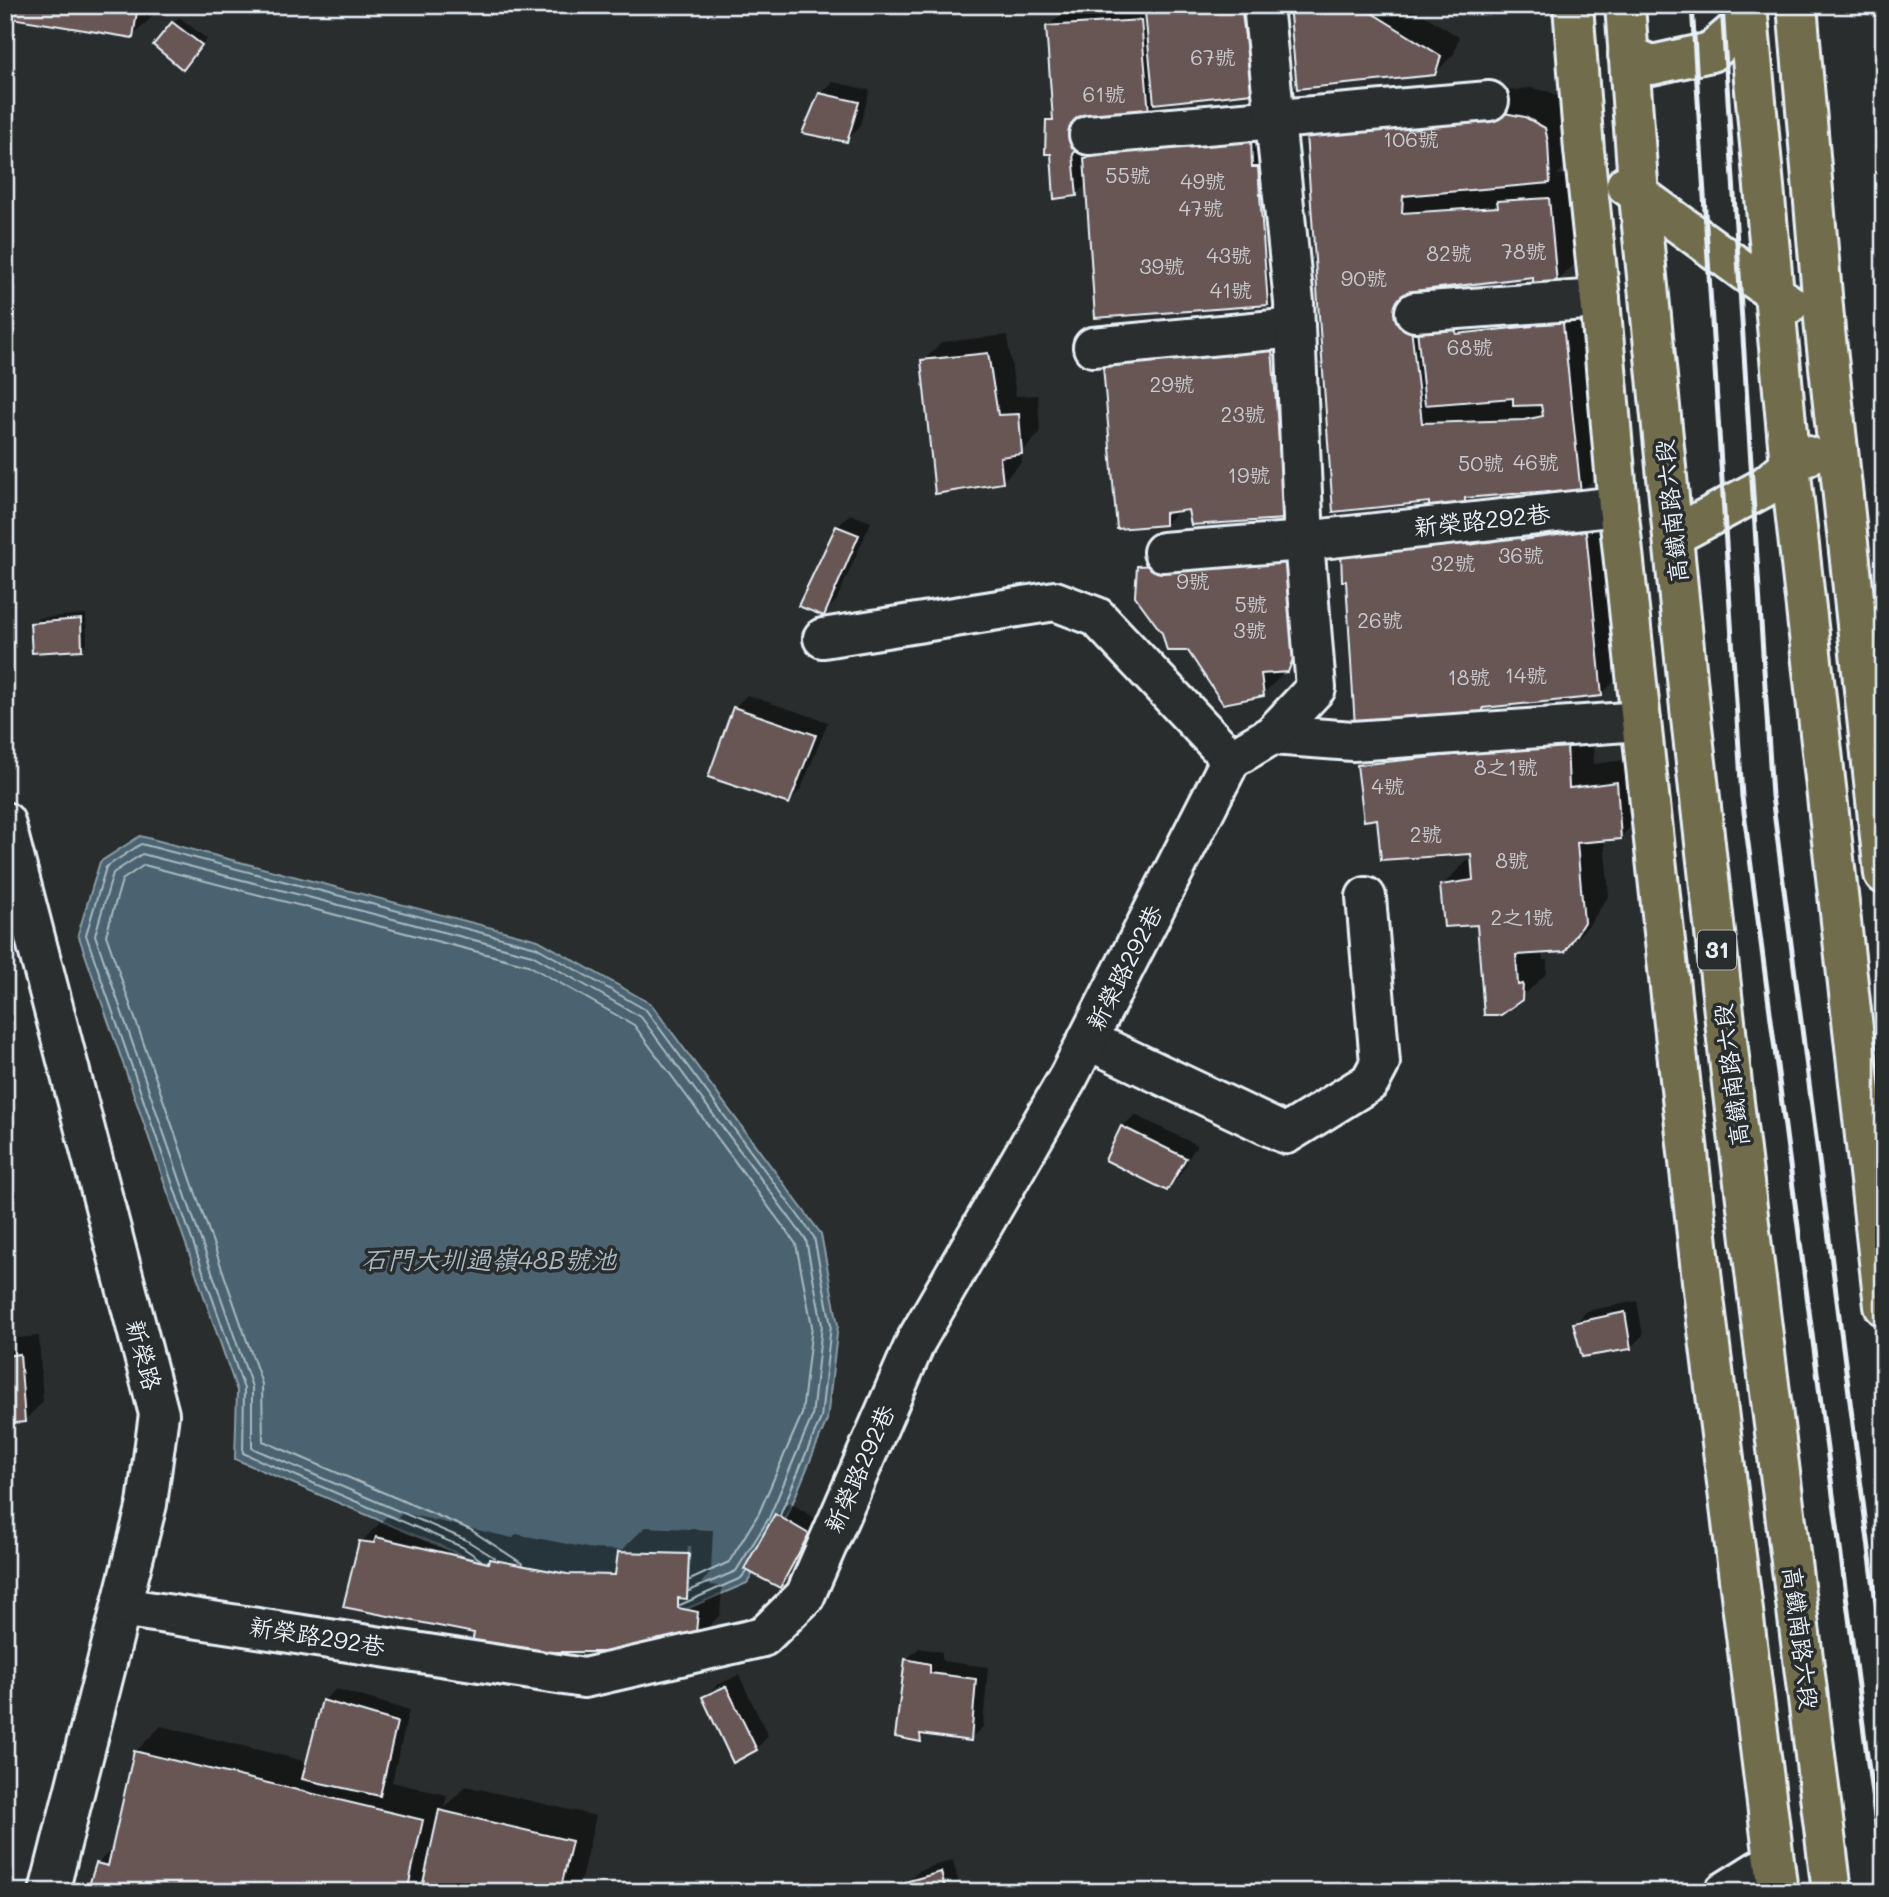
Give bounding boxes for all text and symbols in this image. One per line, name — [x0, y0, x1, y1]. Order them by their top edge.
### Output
house number: 67號 — [1190, 43, 1236, 70]
house number: 61號 — [1082, 80, 1126, 107]
house number: 106號 — [1383, 125, 1439, 152]
house number: 55號 — [1105, 161, 1151, 188]
house number: 49號 — [1180, 167, 1226, 194]
house number: 47號 — [1178, 194, 1224, 221]
house number: 78號 — [1501, 237, 1547, 264]
house number: 82號 — [1426, 239, 1472, 266]
house number: 43號 — [1206, 241, 1252, 268]
house number: 39號 — [1139, 252, 1185, 279]
house number: 90號 — [1341, 264, 1387, 291]
house number: 41號 — [1210, 276, 1252, 303]
house number: 68號 — [1447, 333, 1493, 360]
house number: 29號 — [1149, 370, 1195, 397]
house number: 23號 — [1220, 400, 1266, 427]
street label: 高鐵南路六段 — [1648, 438, 1693, 584]
house number: 46號 — [1513, 448, 1559, 475]
house number: 50號 — [1458, 449, 1504, 476]
house number: 19號 — [1228, 461, 1270, 488]
street label: 新榮路292巷 — [1412, 497, 1552, 542]
house number: 36號 — [1498, 541, 1544, 568]
house number: 32號 — [1430, 549, 1476, 576]
house number: 9號 — [1176, 567, 1210, 594]
house number: 5號 — [1234, 590, 1268, 617]
house number: 26號 — [1357, 606, 1403, 633]
house number: 3號 — [1233, 616, 1267, 643]
house number: 14號 — [1505, 661, 1547, 688]
house number: 18號 — [1447, 663, 1491, 690]
house number: 8之1號 — [1474, 753, 1538, 780]
house number: 4號 — [1371, 772, 1405, 799]
house number: 2號 — [1410, 820, 1442, 847]
house number: 8號 — [1495, 846, 1529, 873]
street label: 新榮路292巷 — [1079, 899, 1169, 1035]
house number: 2之1號 — [1490, 903, 1554, 930]
road number: 31 — [1698, 931, 1736, 970]
street label: 高鐵南路六段 — [1706, 1002, 1755, 1149]
water label: 石門大圳過嶺48B號池 — [361, 1242, 618, 1276]
street label: 新榮路 — [120, 1316, 169, 1393]
street label: 新榮路292巷 — [817, 1400, 901, 1537]
street label: 高鐵南路六段 — [1777, 1564, 1826, 1711]
street label: 新榮路292巷 — [247, 1609, 387, 1662]

